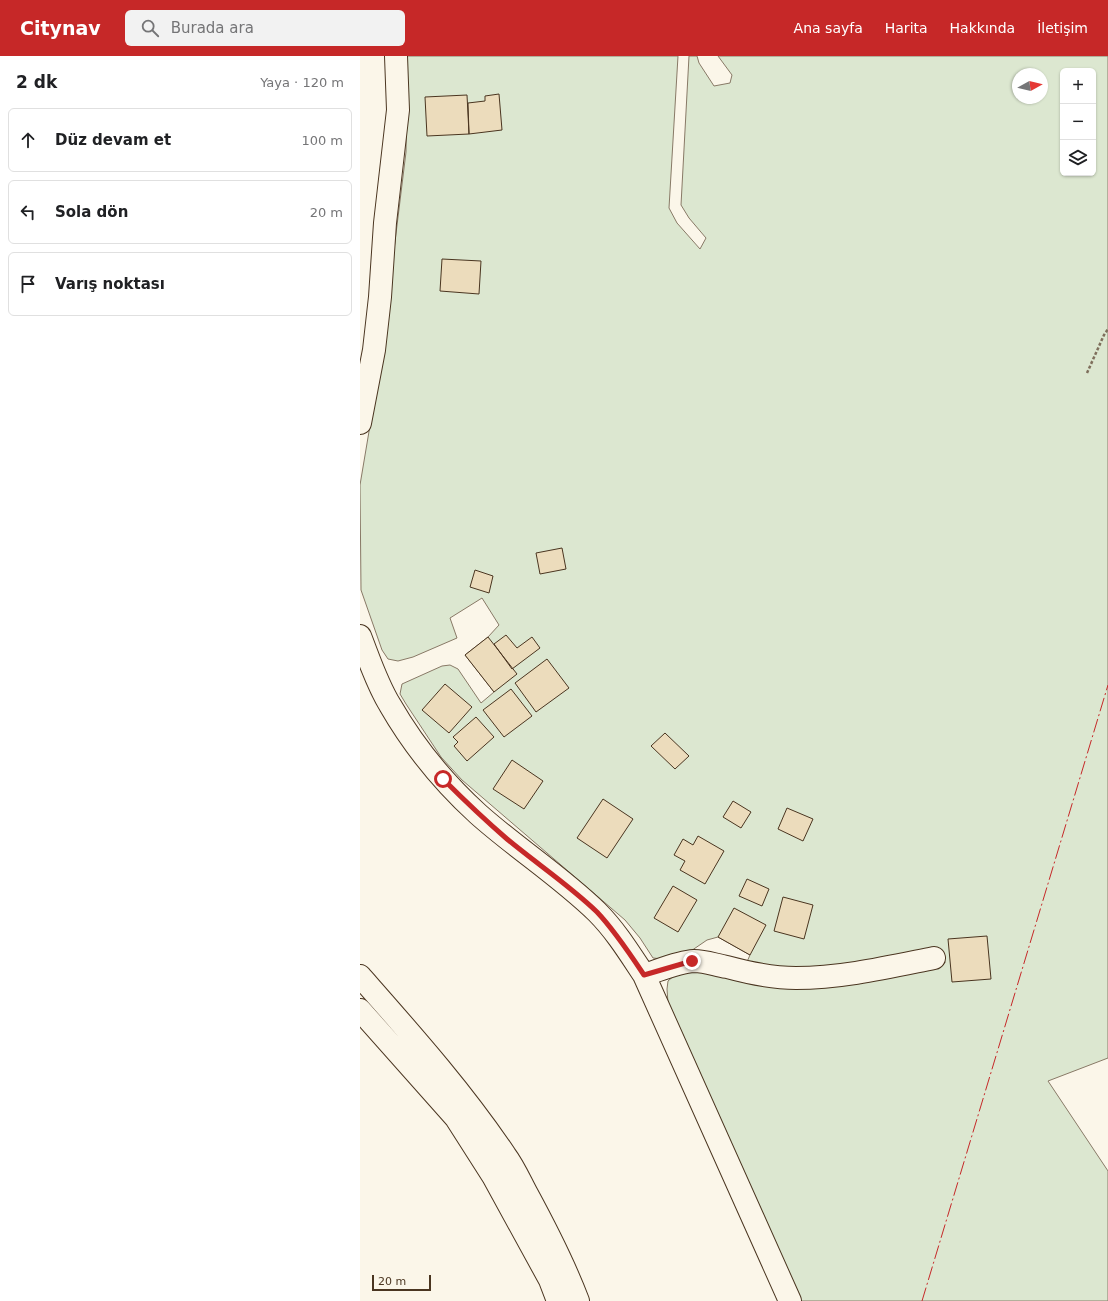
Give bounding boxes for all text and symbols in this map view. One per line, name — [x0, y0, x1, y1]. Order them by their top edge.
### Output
search box — [125, 10, 405, 46]
text: Citynav — [20, 17, 101, 39]
icon: search — [139, 17, 161, 39]
text: Burada ara — [171, 19, 254, 37]
text: Ana sayfa — [794, 20, 863, 36]
text: Harita — [885, 20, 928, 36]
text: Hakkında — [950, 20, 1015, 36]
text: İletişim — [1037, 20, 1088, 36]
north arrow — [1012, 68, 1048, 104]
map controls — [1060, 68, 1096, 176]
button: + — [1060, 68, 1096, 104]
text: 2 dk — [16, 72, 57, 92]
text: Yaya · 120 m — [260, 75, 344, 90]
button: − — [1060, 104, 1096, 140]
icon: ahead — [17, 129, 39, 151]
text: Düz devam et — [55, 131, 171, 149]
text: 100 m — [301, 133, 343, 148]
button: layers — [1060, 140, 1096, 176]
icon: left — [17, 201, 39, 223]
text: Sola dön — [55, 203, 128, 221]
text: 20 m — [310, 205, 343, 220]
icon: arrive — [17, 273, 39, 295]
text: Varış noktası — [55, 275, 165, 293]
route start — [434, 770, 452, 788]
route end — [683, 952, 701, 970]
scale bar — [372, 1273, 431, 1292]
text: 20 m — [378, 1275, 406, 1288]

